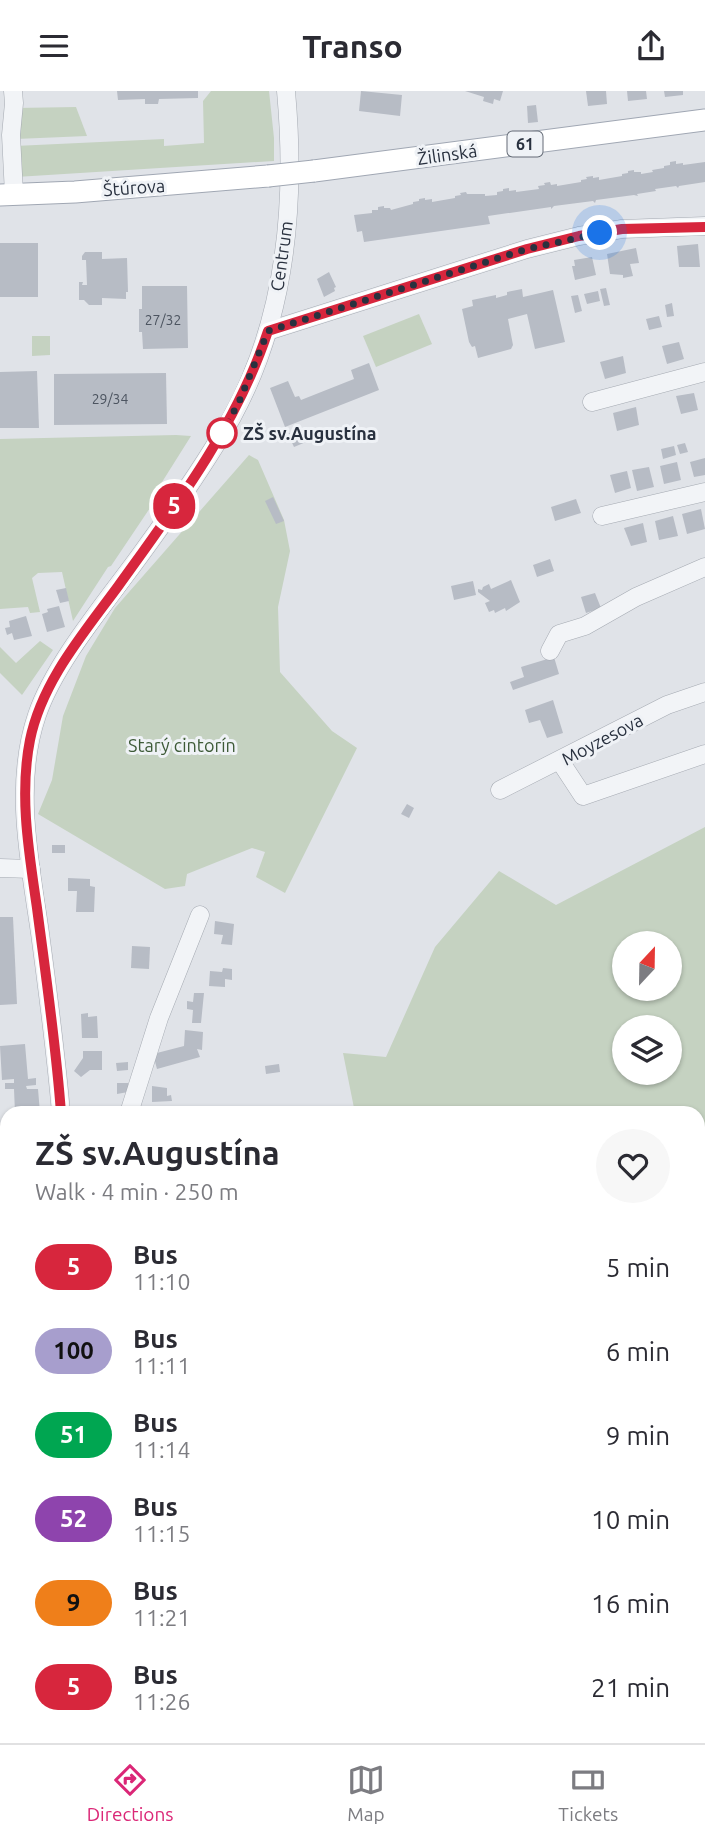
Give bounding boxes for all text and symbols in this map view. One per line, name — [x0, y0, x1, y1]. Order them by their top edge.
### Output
icon: menu — [35, 27, 73, 65]
icon: share — [632, 27, 670, 65]
text: Transo — [302, 28, 403, 64]
road number: 61 — [508, 131, 542, 157]
street label: Žilinská — [416, 139, 478, 168]
street label: Štúrova — [102, 174, 166, 199]
your location — [582, 215, 617, 250]
street label: Centrum — [266, 219, 296, 293]
house number: 27/32 — [145, 312, 181, 328]
house number: 29/34 — [92, 391, 128, 407]
marker: ZŠ sv.Augustína — [207, 418, 237, 448]
place label: ZŠ sv.Augustína — [243, 422, 377, 443]
line badge: 5 — [151, 483, 197, 529]
text: 5 — [167, 492, 181, 519]
street label: Moyzesova — [558, 709, 646, 769]
park label: Starý cintorín — [128, 735, 236, 755]
north arrow — [612, 931, 682, 1001]
map controls — [612, 931, 682, 1085]
button: layers — [612, 1015, 682, 1085]
button: heart — [596, 1129, 670, 1203]
text: ZŠ sv.Augustína — [35, 1134, 280, 1171]
text: Walk · 4 min · 250 m — [35, 1179, 239, 1204]
text: Bus — [133, 1240, 178, 1269]
text: 5 — [67, 1253, 80, 1280]
text: 5 min — [606, 1253, 670, 1282]
text: 11:10 — [133, 1269, 191, 1294]
text: Bus — [133, 1324, 178, 1353]
text: 100 — [53, 1337, 94, 1364]
text: 6 min — [606, 1337, 670, 1366]
text: 11:11 — [133, 1353, 191, 1378]
text: Bus — [133, 1408, 178, 1437]
text: 51 — [60, 1421, 87, 1448]
text: 9 min — [606, 1421, 670, 1450]
text: 11:14 — [133, 1437, 191, 1462]
text: Bus — [133, 1492, 178, 1521]
text: 52 — [60, 1505, 87, 1532]
text: 10 min — [591, 1505, 670, 1534]
text: 11:15 — [133, 1521, 191, 1546]
text: Bus — [133, 1576, 178, 1605]
text: 9 — [67, 1589, 80, 1616]
text: 16 min — [591, 1589, 670, 1618]
text: 11:21 — [133, 1605, 191, 1630]
text: Bus — [133, 1660, 178, 1689]
text: 5 — [67, 1673, 80, 1700]
text: 21 min — [591, 1673, 670, 1702]
text: 11:26 — [133, 1689, 191, 1714]
tab: Directions — [87, 1761, 174, 1825]
tab: Map — [347, 1761, 385, 1825]
tab: Tickets — [558, 1761, 618, 1825]

